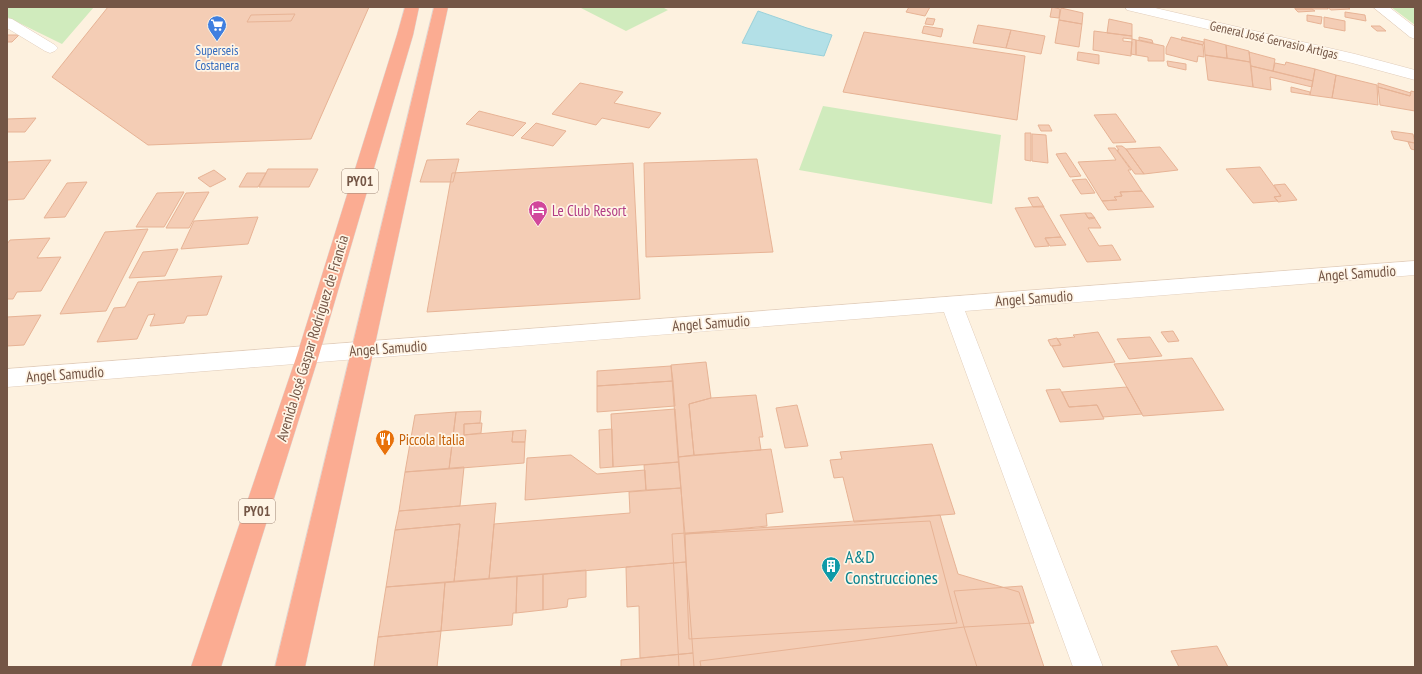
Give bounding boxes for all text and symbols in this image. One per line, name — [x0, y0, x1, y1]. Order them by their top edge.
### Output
supermarket icon: Superseis Costanera — [206, 14, 228, 42]
street label: General José Gervasio Artigas — [1208, 17, 1340, 63]
place label: Superseis Costanera — [195, 42, 239, 74]
road number: PY01 — [342, 169, 378, 193]
hotel icon: Le Club Resort — [527, 199, 549, 227]
place label: Le Club Resort — [552, 201, 626, 220]
street label: Avenida José Gaspar Rodríguez de Francia — [272, 233, 352, 443]
street label: Angel Samudio — [1317, 261, 1397, 285]
street label: Angel Samudio — [994, 286, 1074, 310]
street label: Angel Samudio — [671, 311, 751, 335]
street label: Angel Samudio — [348, 336, 428, 360]
street label: Angel Samudio — [25, 362, 105, 386]
restaurant icon: Piccola Italia — [374, 428, 396, 456]
place label: Piccola Italia — [399, 430, 465, 449]
road number: PY01 — [239, 499, 275, 523]
place label: A&D Construcciones — [845, 545, 938, 589]
building icon: A&D Construcciones — [820, 555, 842, 583]

